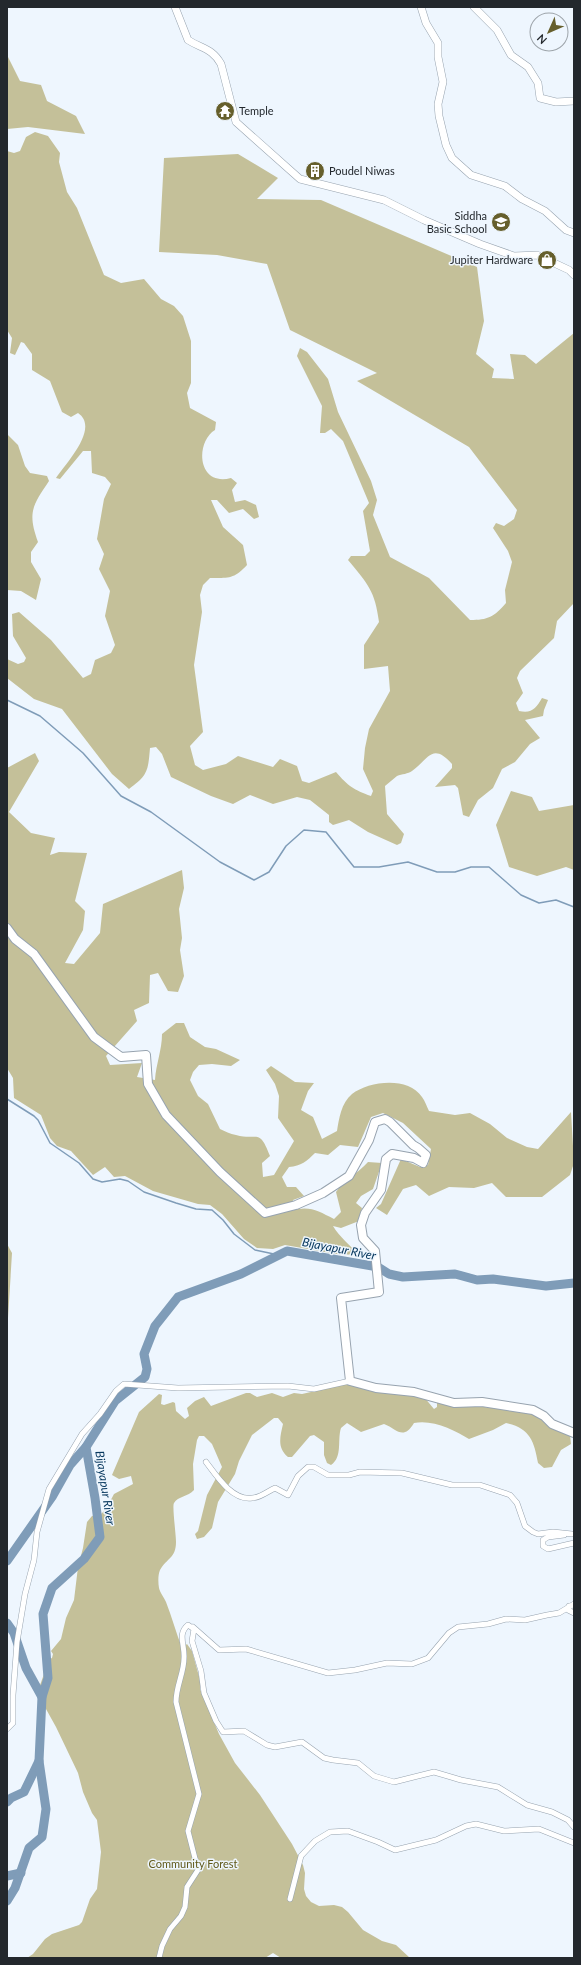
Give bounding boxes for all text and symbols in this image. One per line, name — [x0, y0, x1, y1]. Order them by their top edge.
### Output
north arrow — [529, 12, 569, 52]
text: N — [534, 32, 549, 47]
temple icon: Temple — [214, 100, 236, 122]
place label: Temple — [239, 104, 274, 117]
building icon: Poudel Niwas — [304, 160, 326, 182]
place label: Poudel Niwas — [329, 164, 395, 177]
place label: Siddha Basic School — [427, 209, 487, 235]
school or university icon: Siddha Basic School — [490, 211, 512, 233]
shop icon: Jupiter Hardware — [536, 249, 558, 271]
place label: Jupiter Hardware — [450, 253, 533, 266]
water label: Bijayapur River — [301, 1234, 378, 1263]
water label: Bijayapur River — [92, 1450, 119, 1527]
park label: Community Forest — [149, 1857, 238, 1870]

